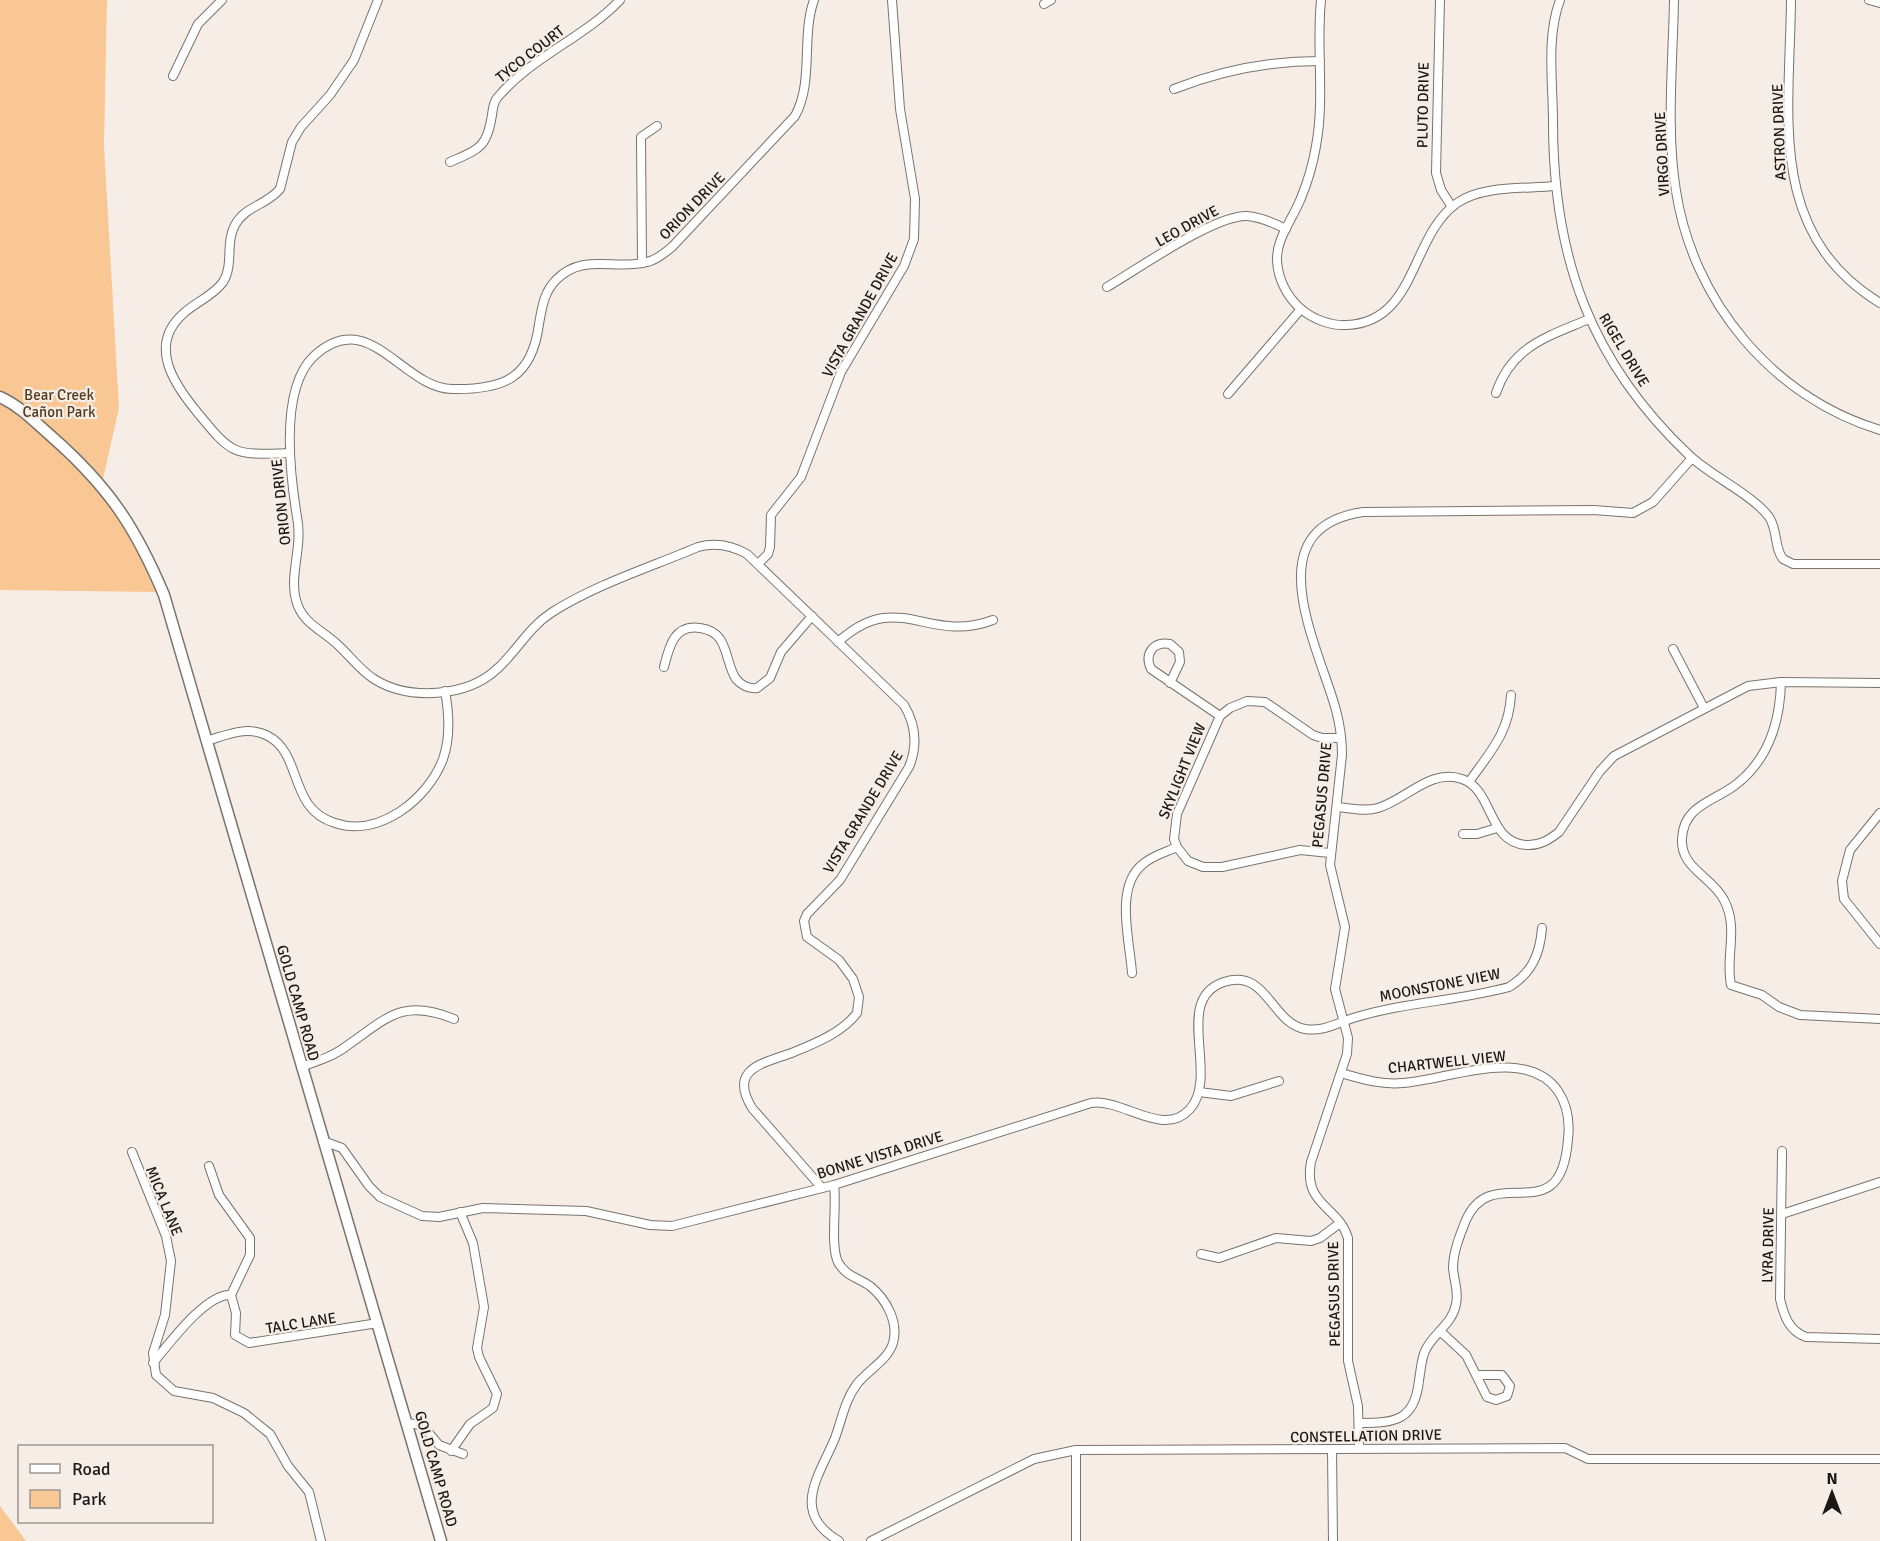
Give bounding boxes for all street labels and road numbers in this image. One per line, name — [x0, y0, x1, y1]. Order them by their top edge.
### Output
street label: TYCO COURT — [492, 21, 568, 86]
street label: PLUTO DRIVE — [1413, 62, 1433, 148]
street label: ASTRON DRIVE — [1768, 83, 1790, 181]
street label: VIRGO DRIVE — [1651, 111, 1673, 197]
street label: ORION DRIVE — [655, 168, 729, 244]
street label: LEO DRIVE — [1152, 201, 1222, 251]
street label: VISTA GRANDE DRIVE — [818, 250, 902, 380]
street label: RIGEL DRIVE — [1595, 310, 1653, 390]
street label: ORION DRIVE — [268, 458, 294, 546]
street label: SKYLIGHT VIEW — [1155, 720, 1209, 821]
street label: PEGASUS DRIVE — [1308, 741, 1336, 849]
street label: VISTA GRANDE DRIVE — [819, 748, 907, 876]
street label: GOLD CAMP ROAD — [273, 943, 323, 1063]
street label: MOONSTONE VIEW — [1378, 964, 1502, 1006]
street label: CHARTWELL VIEW — [1387, 1047, 1507, 1077]
street label: BONNE VISTA DRIVE — [815, 1127, 945, 1183]
street label: MICA LANE — [142, 1164, 186, 1238]
street label: LYRA DRIVE — [1758, 1207, 1778, 1283]
street label: PEGASUS DRIVE — [1324, 1241, 1344, 1347]
street label: TALC LANE — [265, 1309, 337, 1337]
street label: GOLD CAMP ROAD — [411, 1409, 461, 1529]
street label: CONSTELLATION DRIVE — [1290, 1426, 1442, 1446]

